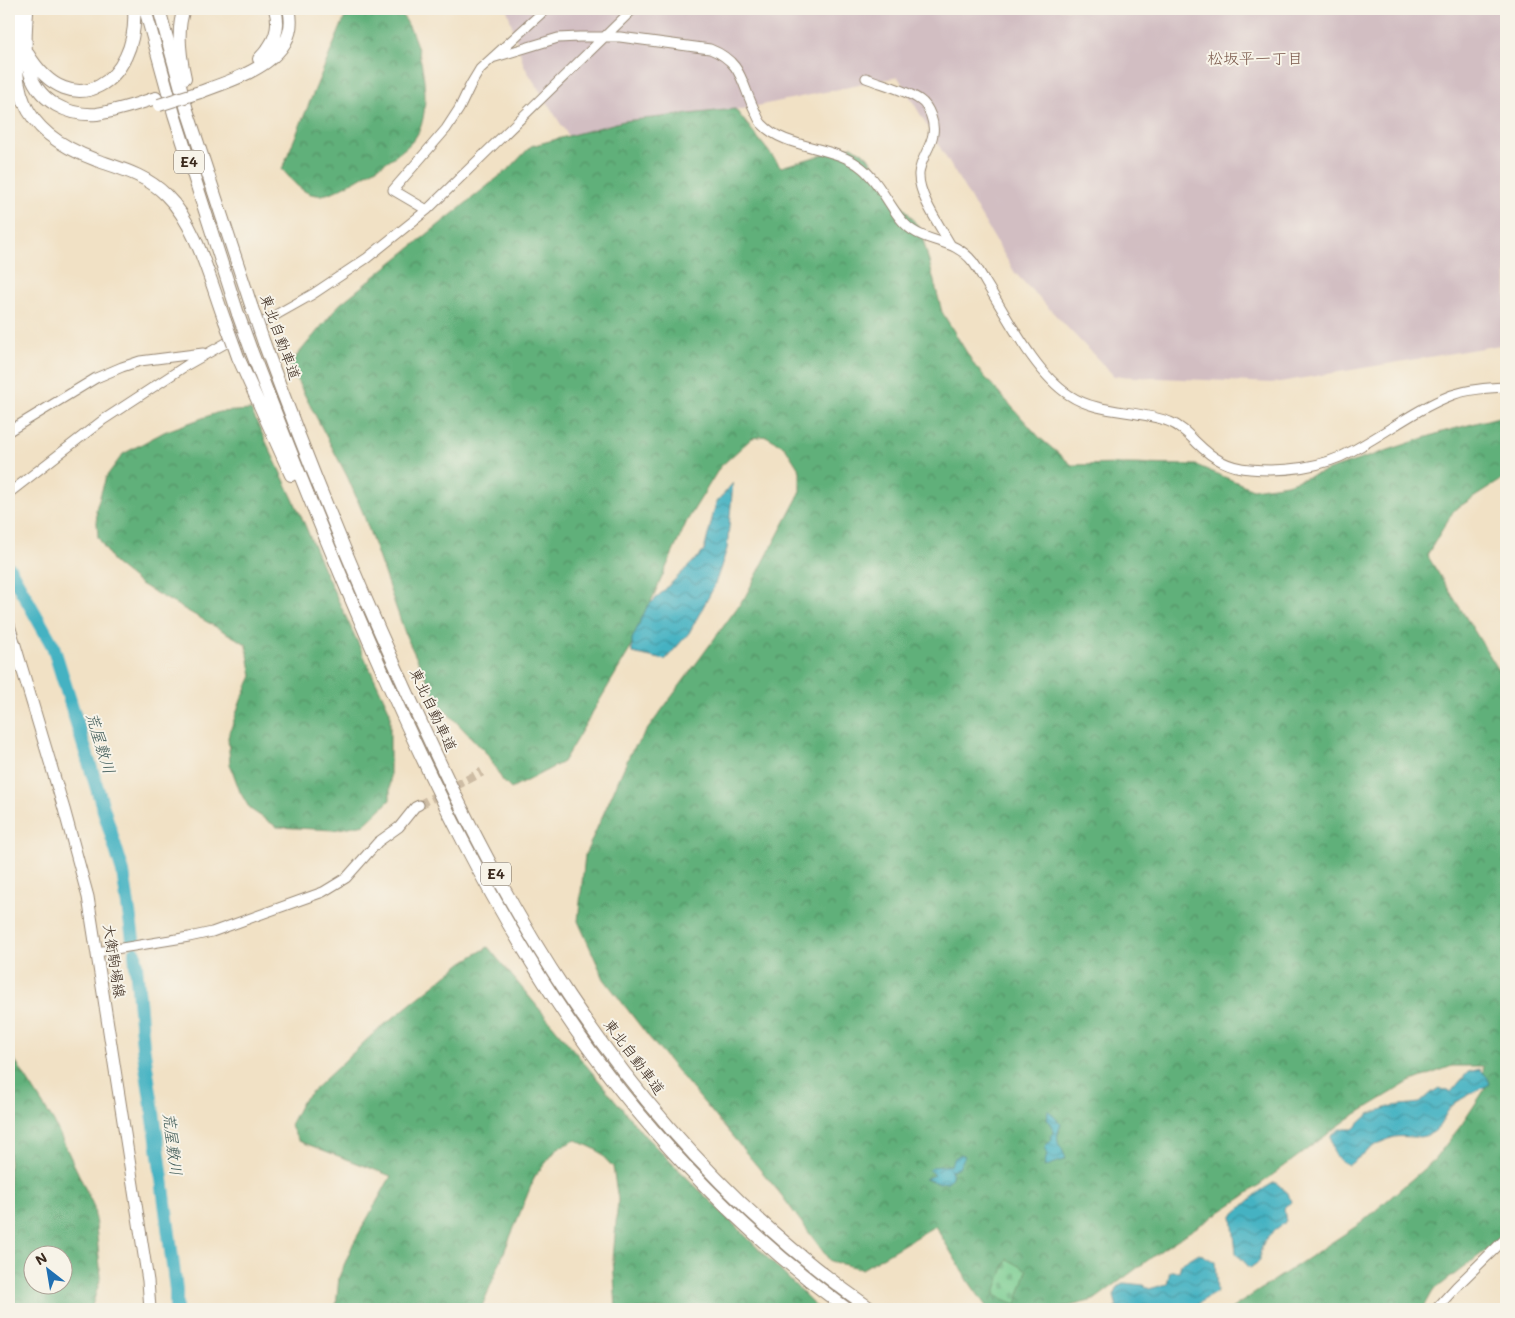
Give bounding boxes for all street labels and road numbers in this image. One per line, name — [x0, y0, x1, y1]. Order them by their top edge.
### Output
road number: E4 — [174, 150, 204, 173]
street label: 東北自動車道 — [256, 291, 306, 382]
street label: 東北自動車道 — [406, 665, 462, 755]
road number: E4 — [481, 862, 511, 886]
street label: 大衡駒場線 — [99, 922, 131, 999]
street label: 東北自動車道 — [600, 1014, 670, 1098]

